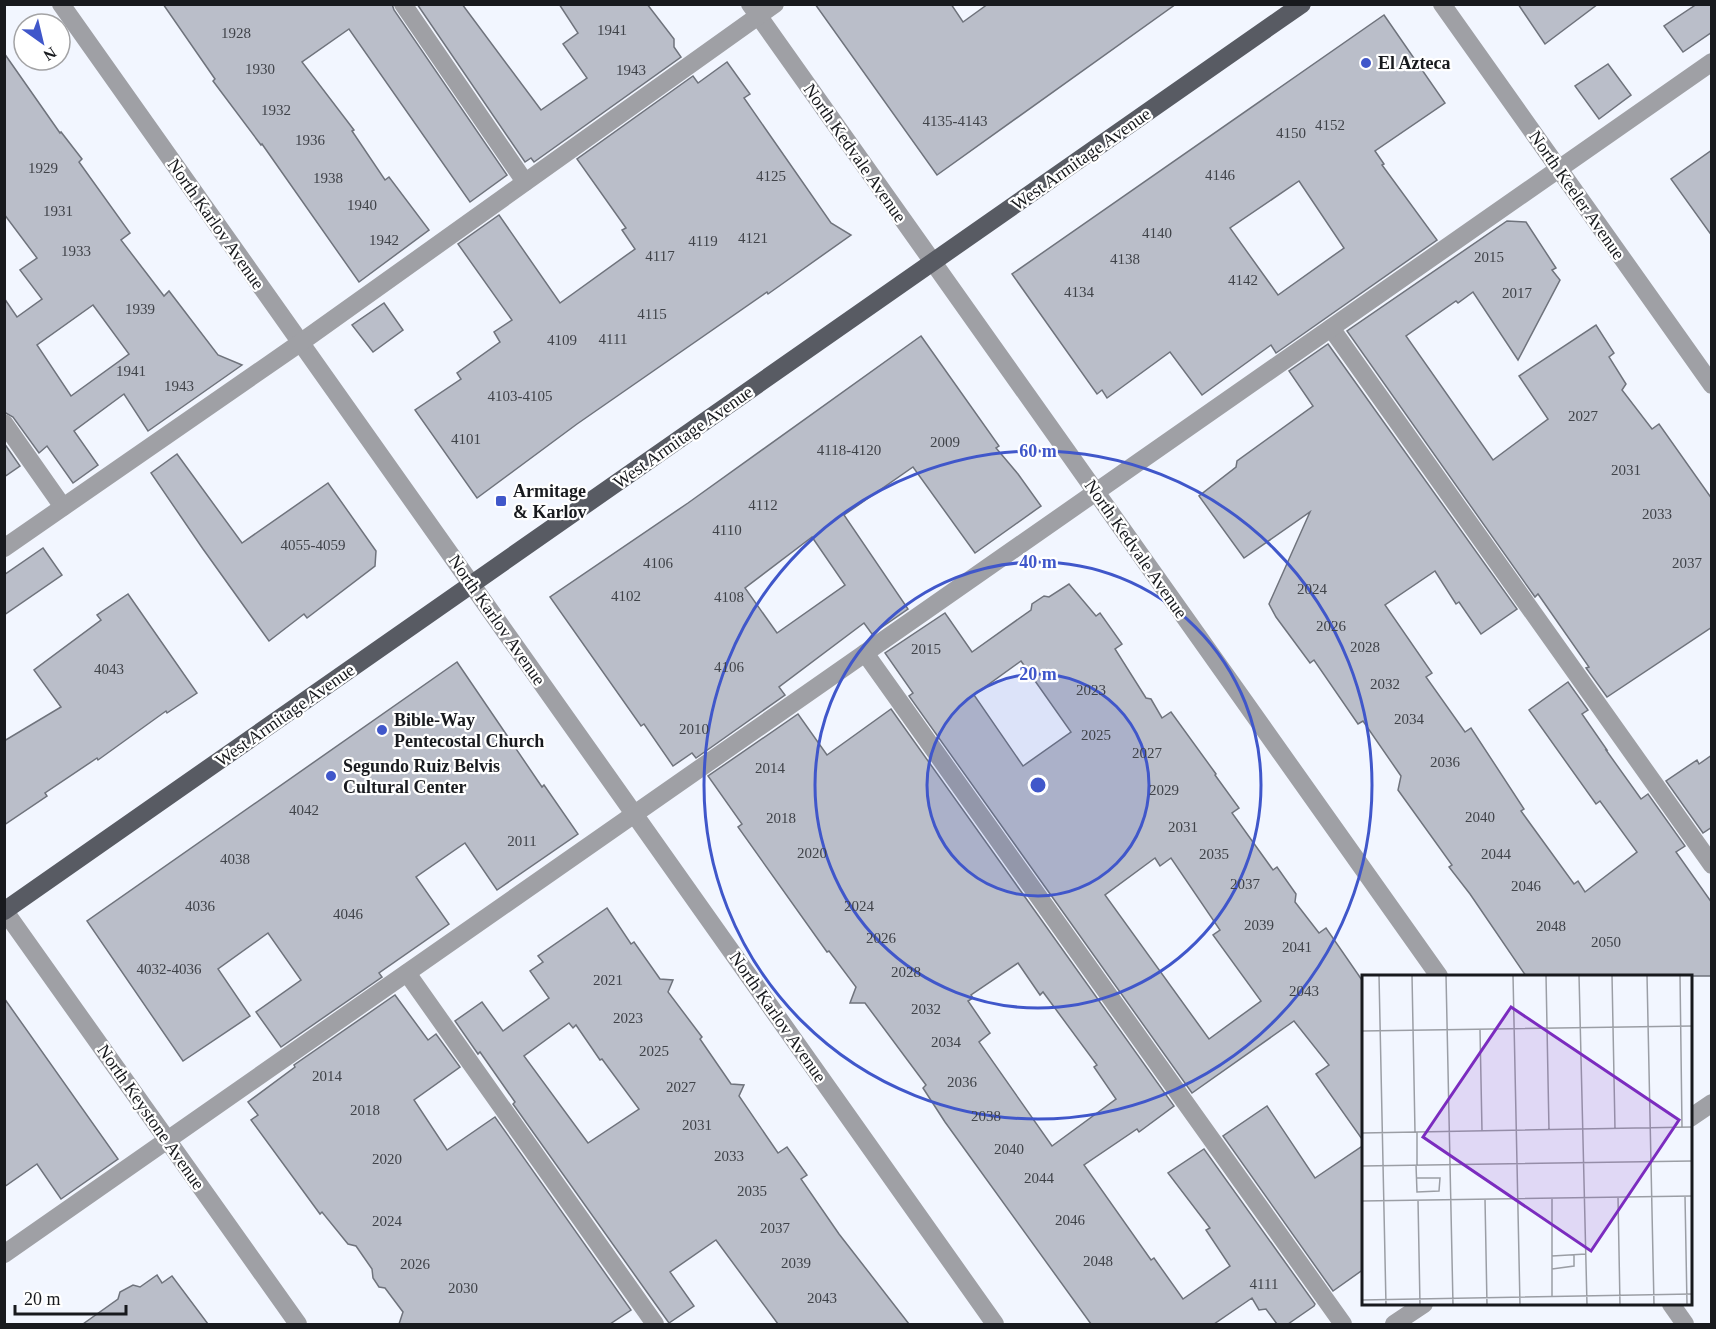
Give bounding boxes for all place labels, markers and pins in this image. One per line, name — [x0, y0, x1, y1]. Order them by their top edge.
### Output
place label: El Azteca — [1378, 53, 1450, 73]
marker: El Azteca — [1359, 56, 1373, 70]
place label: Armitage & Karlov — [513, 481, 587, 522]
marker: Armitage & Karlov — [494, 494, 508, 508]
place label: Bible-Way Pentecostal Church — [394, 710, 544, 751]
marker: Bible-Way Pentecostal Church — [375, 723, 389, 737]
place label: Segundo Ruiz Belvis Cultural Center — [343, 756, 500, 797]
marker: Segundo Ruiz Belvis Cultural Center — [324, 769, 338, 783]
centre of rings — [1028, 775, 1048, 795]

